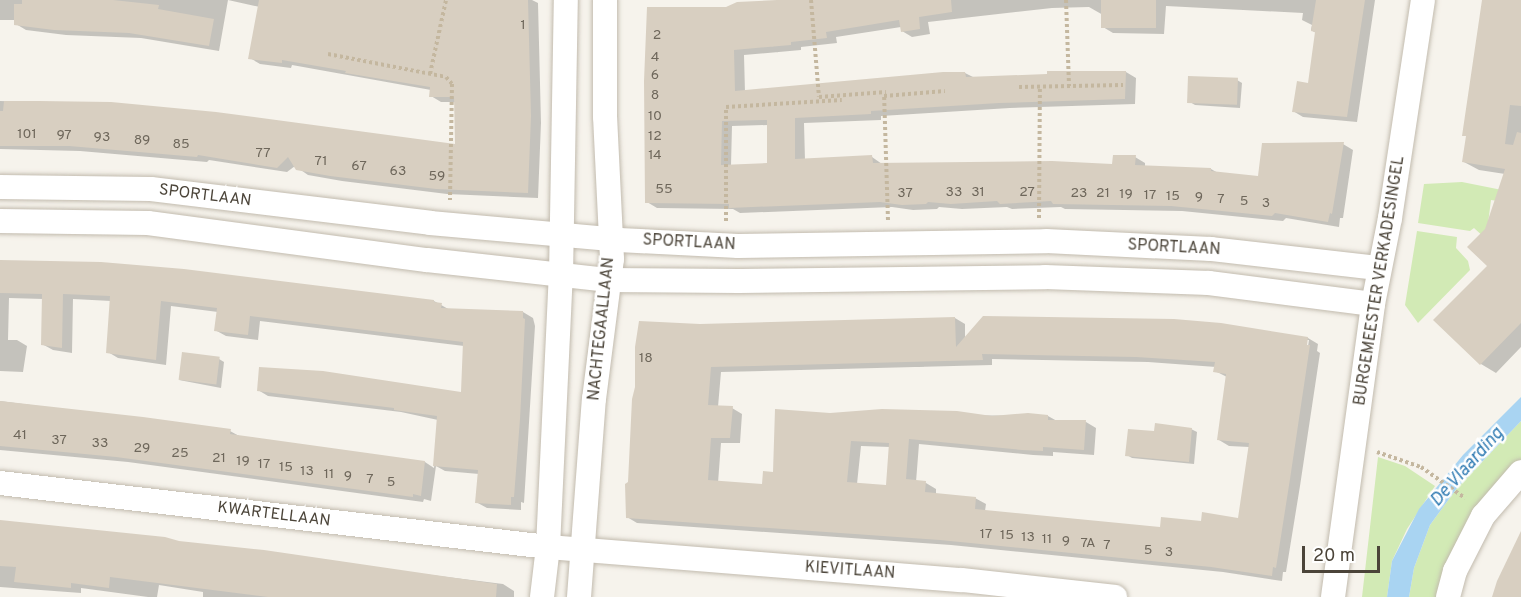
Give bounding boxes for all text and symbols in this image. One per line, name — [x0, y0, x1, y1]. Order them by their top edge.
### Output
house number: 1 — [520, 18, 526, 34]
house number: 2 — [653, 28, 661, 44]
house number: 4 — [651, 50, 659, 66]
house number: 6 — [651, 68, 659, 84]
house number: 8 — [651, 88, 659, 104]
house number: 10 — [648, 109, 662, 125]
house number: 101 — [17, 127, 37, 143]
house number: 97 — [56, 128, 72, 144]
house number: 12 — [648, 129, 662, 145]
house number: 93 — [94, 130, 110, 146]
house number: 89 — [134, 133, 150, 149]
house number: 85 — [172, 137, 190, 153]
house number: 77 — [255, 146, 271, 162]
house number: 14 — [648, 148, 662, 164]
house number: 71 — [315, 154, 327, 170]
street label: BURGEMEESTER VERKADESINGEL — [1351, 155, 1409, 407]
house number: 67 — [351, 159, 367, 175]
house number: 63 — [390, 164, 406, 180]
house number: 59 — [429, 169, 445, 185]
street label: SPORTLAAN — [158, 181, 252, 211]
house number: 55 — [655, 182, 673, 198]
house number: 33 — [946, 185, 962, 201]
house number: 31 — [971, 185, 985, 201]
house number: 27 — [1019, 185, 1035, 201]
house number: 37 — [897, 186, 913, 202]
house number: 23 — [1071, 186, 1087, 202]
house number: 21 — [1096, 186, 1110, 202]
house number: 19 — [1119, 187, 1133, 203]
house number: 17 — [1144, 188, 1156, 204]
house number: 15 — [1166, 189, 1180, 205]
house number: 9 — [1195, 190, 1203, 206]
house number: 7 — [1217, 192, 1225, 208]
house number: 5 — [1240, 194, 1248, 210]
house number: 3 — [1262, 196, 1270, 212]
street label: SPORTLAAN — [642, 231, 736, 255]
street label: SPORTLAAN — [1127, 236, 1221, 260]
street label: NACHTEGAALLAAN — [585, 256, 619, 402]
house number: 18 — [639, 351, 653, 367]
water label: De Vlaarding — [1427, 424, 1509, 512]
house number: 41 — [13, 428, 27, 444]
house number: 37 — [51, 433, 67, 449]
house number: 33 — [92, 436, 108, 452]
house number: 29 — [134, 441, 150, 457]
house number: 25 — [171, 446, 189, 462]
house number: 21 — [212, 451, 226, 467]
house number: 19 — [236, 454, 250, 470]
house number: 17 — [258, 457, 270, 473]
house number: 15 — [279, 460, 293, 476]
house number: 13 — [300, 464, 314, 480]
house number: 11 — [324, 467, 334, 483]
house number: 9 — [344, 469, 352, 485]
house number: 7 — [366, 472, 374, 488]
house number: 5 — [387, 475, 395, 491]
street label: KWARTELLAAN — [216, 499, 332, 531]
house number: 17 — [980, 527, 992, 543]
house number: 15 — [1000, 528, 1014, 544]
house number: 13 — [1021, 530, 1035, 546]
house number: 11 — [1042, 532, 1052, 548]
house number: 9 — [1062, 534, 1070, 550]
scale bar — [1305, 534, 1383, 572]
house number: 7A — [1080, 536, 1096, 552]
house number: 7 — [1103, 538, 1111, 554]
house number: 5 — [1144, 543, 1152, 559]
house number: 3 — [1165, 545, 1173, 561]
text: 20 m — [1313, 545, 1355, 568]
street label: KIEVITLAAN — [804, 558, 896, 584]

